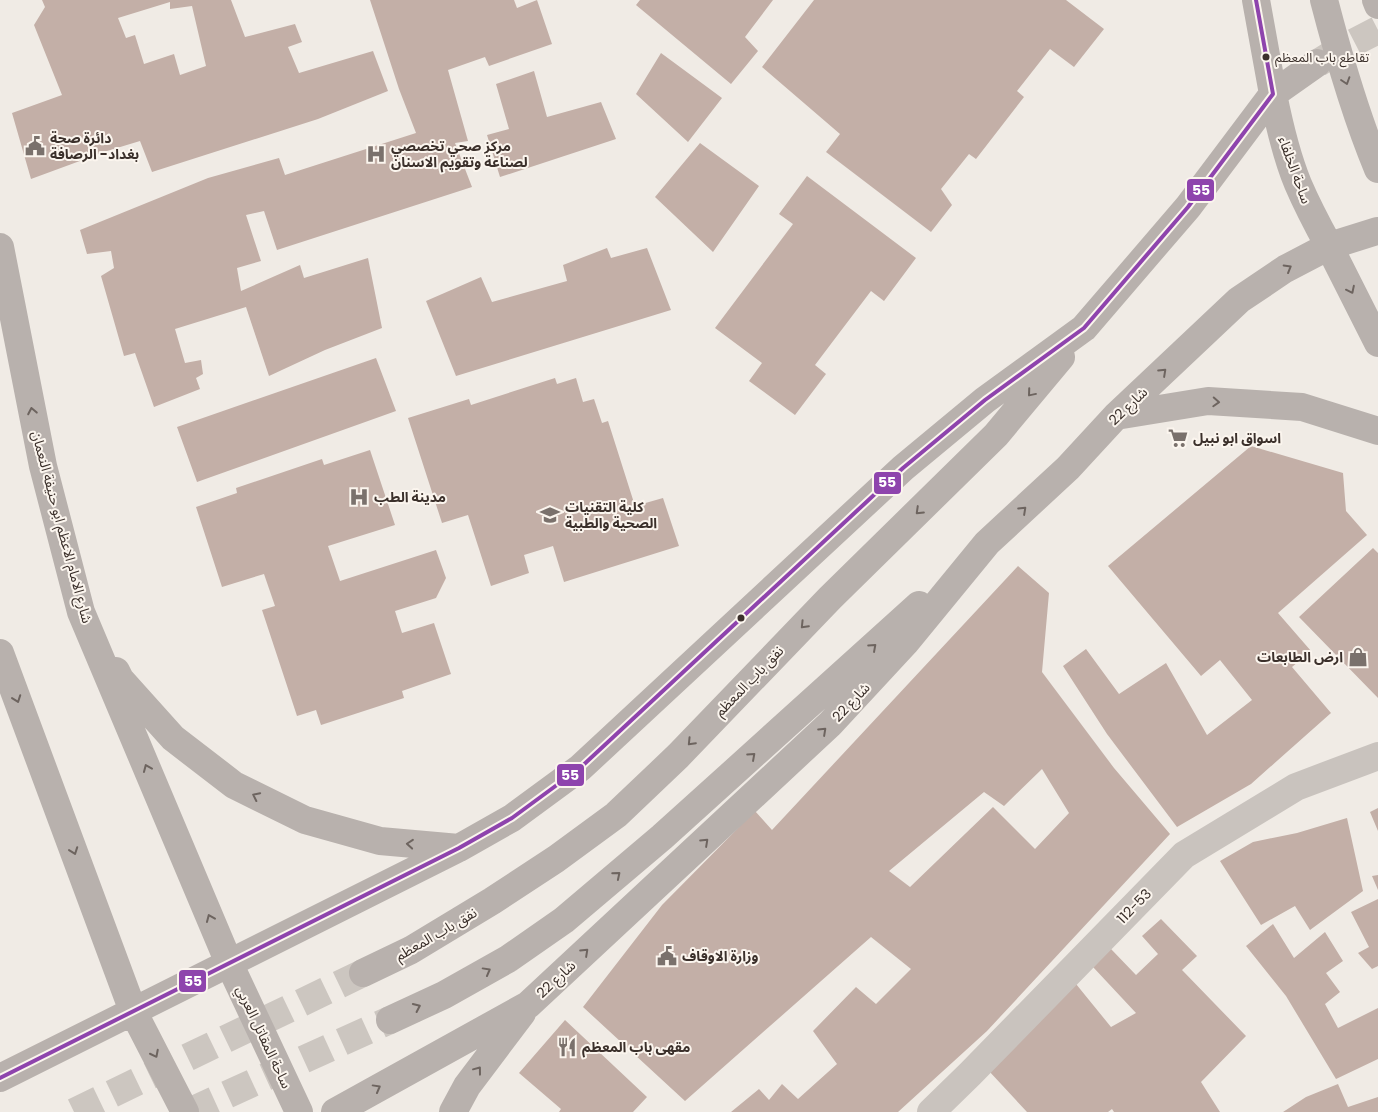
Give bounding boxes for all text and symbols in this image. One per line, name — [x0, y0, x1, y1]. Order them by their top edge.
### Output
place label: تقاطع باب المعظم — [1275, 48, 1369, 68]
marker: تقاطع باب المعظم — [1261, 52, 1271, 62]
one-way arrow — [1340, 76, 1350, 85]
place label: دائرة صحة بغداد- الرصافة — [50, 128, 139, 164]
street label: ساحة الخلفاء — [1274, 133, 1316, 207]
public building icon: دائرة صحة بغداد- الرصافة — [24, 135, 46, 157]
place label: مركز صحي تخصصي لصناعة وتقويم الاسنان — [391, 136, 528, 173]
hospital icon: مركز صحي تخصصي لصناعة وتقويم الاسنان — [365, 143, 387, 165]
line badge: 55 — [1186, 178, 1215, 202]
text: 55 — [1192, 180, 1210, 200]
one-way arrow — [1282, 265, 1291, 275]
one-way arrow — [1345, 284, 1355, 293]
one-way arrow — [1158, 369, 1167, 378]
street label: شارع 22 — [1104, 382, 1153, 430]
one-way arrow — [1029, 387, 1037, 396]
one-way arrow — [1212, 396, 1220, 407]
one-way arrow — [28, 407, 38, 416]
supermarket icon: اسواق ابو نبيل — [1167, 427, 1189, 449]
place label: اسواق ابو نبيل — [1193, 428, 1281, 448]
street label: شارع الامام الاعظم ابو حنيفة النعمان — [26, 429, 97, 626]
line badge: 55 — [873, 471, 902, 495]
text: 55 — [878, 472, 896, 492]
hospital icon: مدينة الطب — [348, 486, 370, 508]
place label: مدينة الطب — [374, 487, 446, 507]
place label: كلية التقنيات الصحية والطبية — [565, 497, 657, 533]
school or university icon: كلية التقنيات الصحية والطبية — [539, 504, 561, 526]
one-way arrow — [916, 505, 925, 514]
one-way arrow — [1017, 507, 1026, 516]
unlabelled marker — [736, 613, 746, 623]
one-way arrow — [801, 619, 810, 628]
street label: نفق باب المعظم — [710, 641, 789, 722]
one-way arrow — [867, 644, 876, 653]
shop icon: ارض الطابعات — [1347, 646, 1369, 668]
place label: ارض الطابعات — [1257, 647, 1343, 667]
street label: شارع 22 — [828, 678, 875, 727]
one-way arrow — [11, 694, 21, 703]
one-way arrow — [818, 728, 827, 737]
one-way arrow — [688, 736, 697, 745]
one-way arrow — [747, 753, 756, 762]
line badge: 55 — [556, 763, 585, 787]
one-way arrow — [142, 764, 153, 773]
text: 55 — [561, 765, 579, 785]
one-way arrow — [252, 792, 261, 802]
one-way arrow — [406, 838, 414, 849]
one-way arrow — [699, 839, 708, 848]
one-way arrow — [68, 846, 78, 855]
one-way arrow — [612, 872, 621, 881]
street label: 112-53 — [1112, 884, 1156, 928]
street label: نفق باب المعظم — [391, 902, 481, 966]
one-way arrow — [206, 914, 217, 923]
public building icon: وزارة الاوقاف — [656, 945, 678, 967]
place label: وزارة الاوقاف — [682, 946, 758, 966]
one-way arrow — [580, 949, 589, 958]
street label: شارع 22 — [532, 956, 581, 1003]
one-way arrow — [481, 967, 490, 977]
line badge: 55 — [178, 969, 207, 993]
text: 55 — [184, 971, 202, 991]
street label: ساحة المقاتل العربي — [230, 982, 297, 1092]
one-way arrow — [412, 1003, 421, 1014]
restaurant icon: مقهى باب المعظم — [556, 1036, 578, 1058]
place label: مقهى باب المعظم — [582, 1037, 690, 1058]
one-way arrow — [149, 1049, 159, 1058]
one-way arrow — [473, 1067, 481, 1076]
one-way arrow — [372, 1085, 381, 1095]

